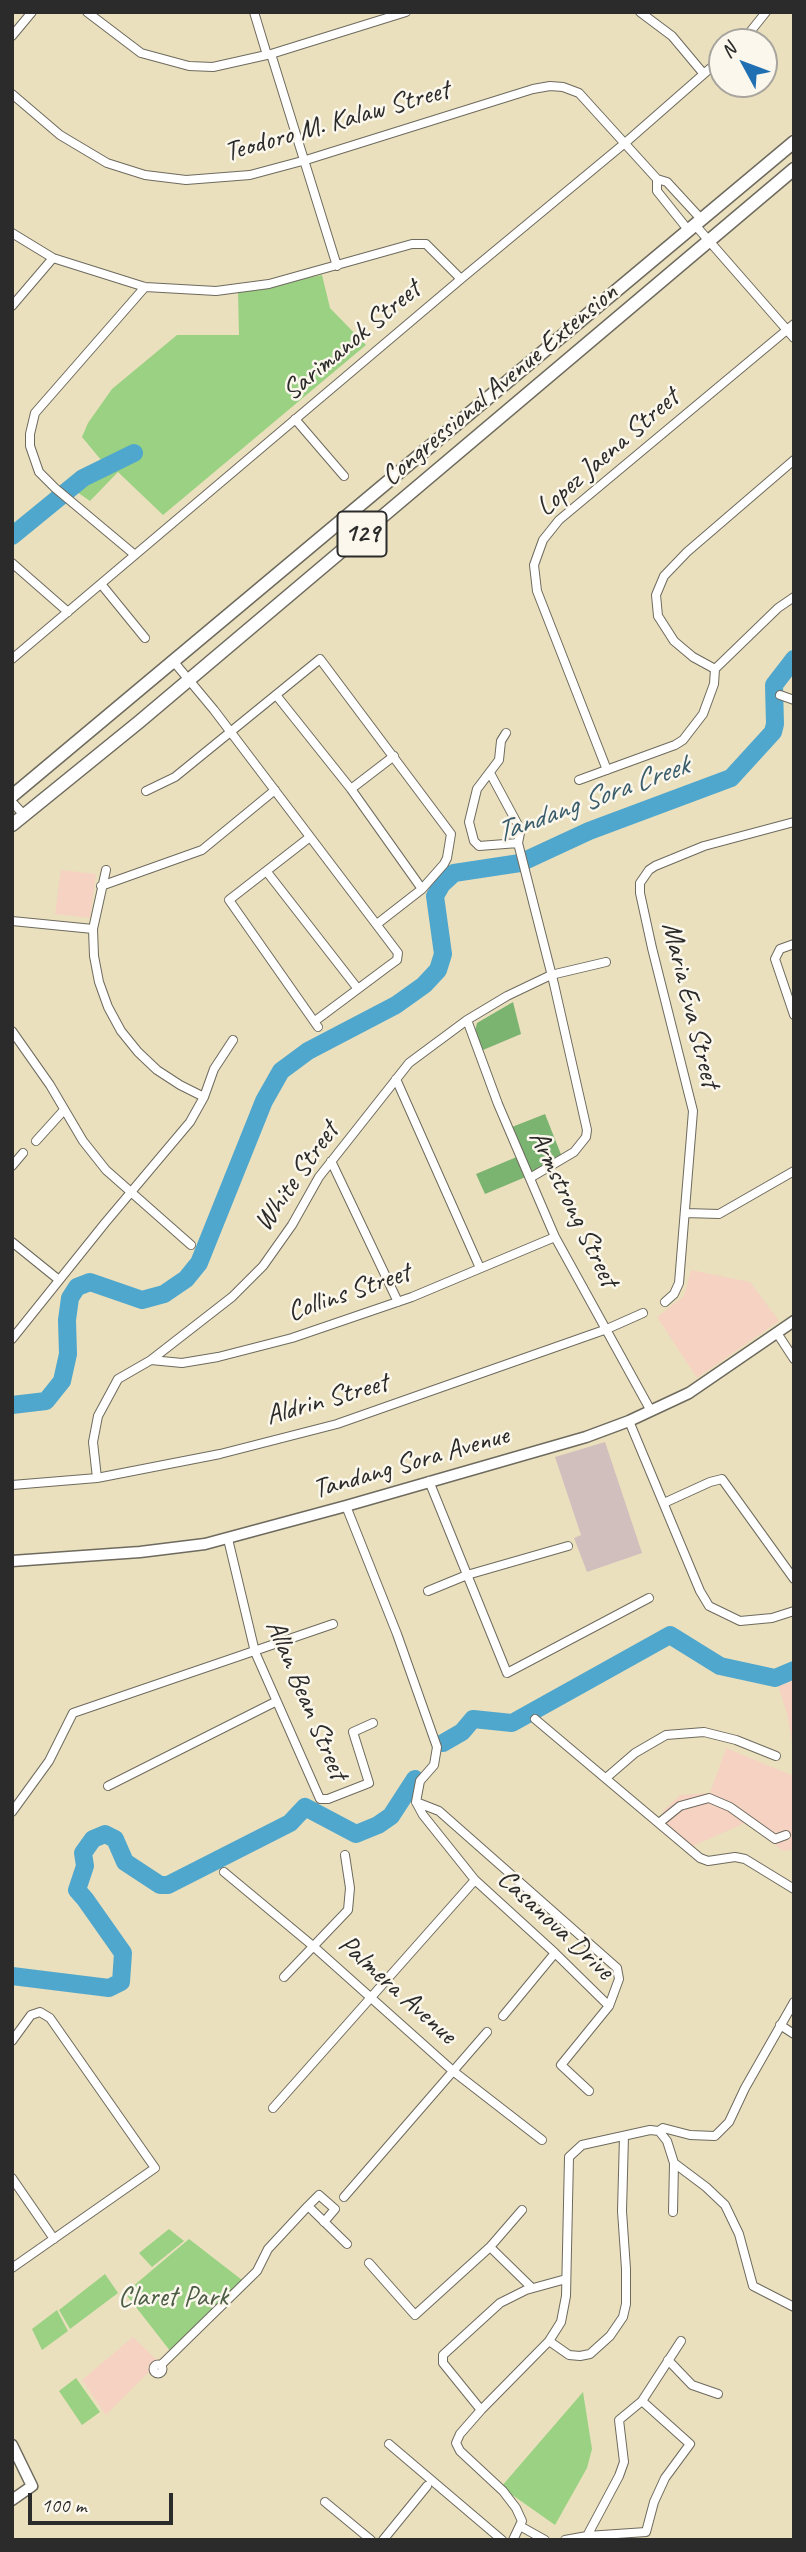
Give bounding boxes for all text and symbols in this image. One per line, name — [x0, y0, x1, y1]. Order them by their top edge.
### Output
north arrow — [708, 28, 778, 98]
text: N — [716, 38, 742, 63]
street label: Teodoro M. Kalaw Street — [221, 74, 453, 170]
street label: Sarimanok Street — [276, 274, 428, 408]
street label: Congressional Avenue Extension — [375, 276, 625, 494]
street label: Lopez Jaena Street — [530, 382, 686, 524]
road number: 129 — [338, 512, 386, 556]
water label: Tandang Sora Creek — [490, 748, 694, 852]
street label: Maria Eva Street — [653, 919, 727, 1091]
street label: White Street — [247, 1116, 347, 1238]
street label: Armstrong Street — [521, 1125, 625, 1293]
street label: Collins Street — [283, 1256, 415, 1330]
street label: Aldrin Street — [262, 1367, 392, 1433]
street label: Tandang Sora Avenue — [309, 1419, 513, 1507]
street label: Allan Bean Street — [257, 1615, 355, 1785]
street label: Casanova Drive — [490, 1862, 620, 1988]
street label: Palmera Avenue — [331, 1928, 463, 2052]
park label: Claret Park — [118, 2281, 228, 2315]
scale bar — [32, 2478, 177, 2522]
text: 100 m — [41, 2492, 86, 2518]

